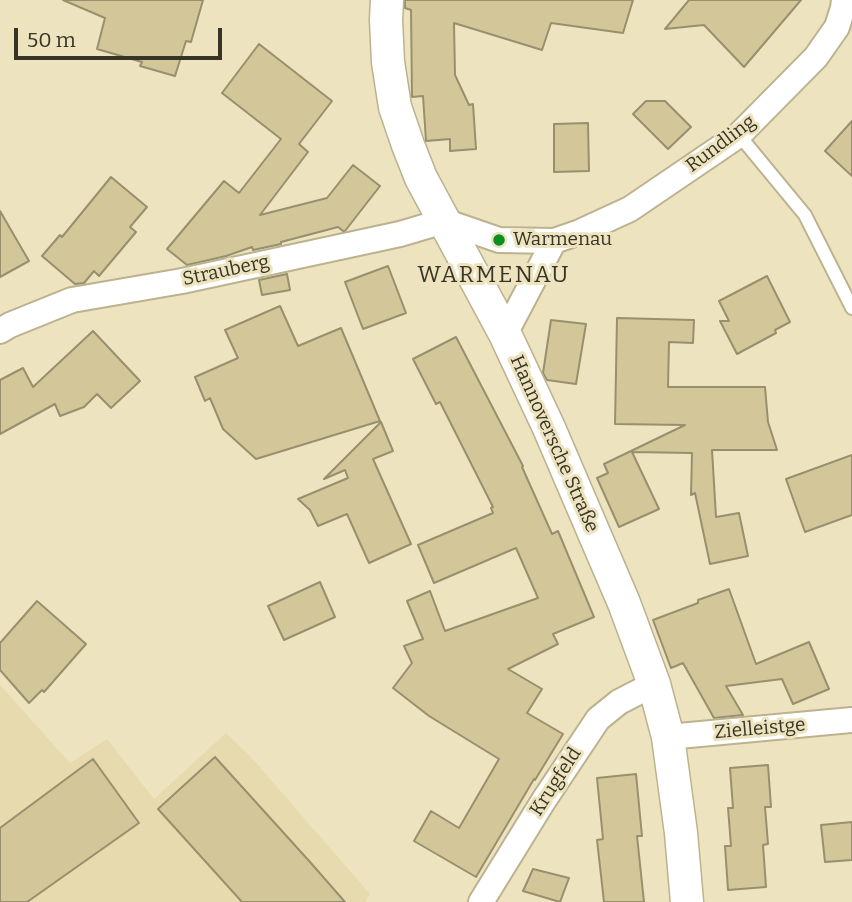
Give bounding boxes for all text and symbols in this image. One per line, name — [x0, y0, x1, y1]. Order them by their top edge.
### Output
scale bar — [18, 14, 226, 58]
text: 50 m — [27, 27, 76, 53]
street label: Rundling — [682, 111, 760, 177]
place label: Warmenau — [513, 229, 612, 251]
marker: Warmenau — [491, 232, 507, 248]
street label: Strauberg — [181, 251, 271, 291]
district label: WARMENAU — [419, 262, 569, 290]
street label: Hannoversche Straße — [505, 352, 603, 536]
street label: Zielleistge — [714, 714, 806, 744]
street label: Krugfeld — [525, 743, 587, 821]

